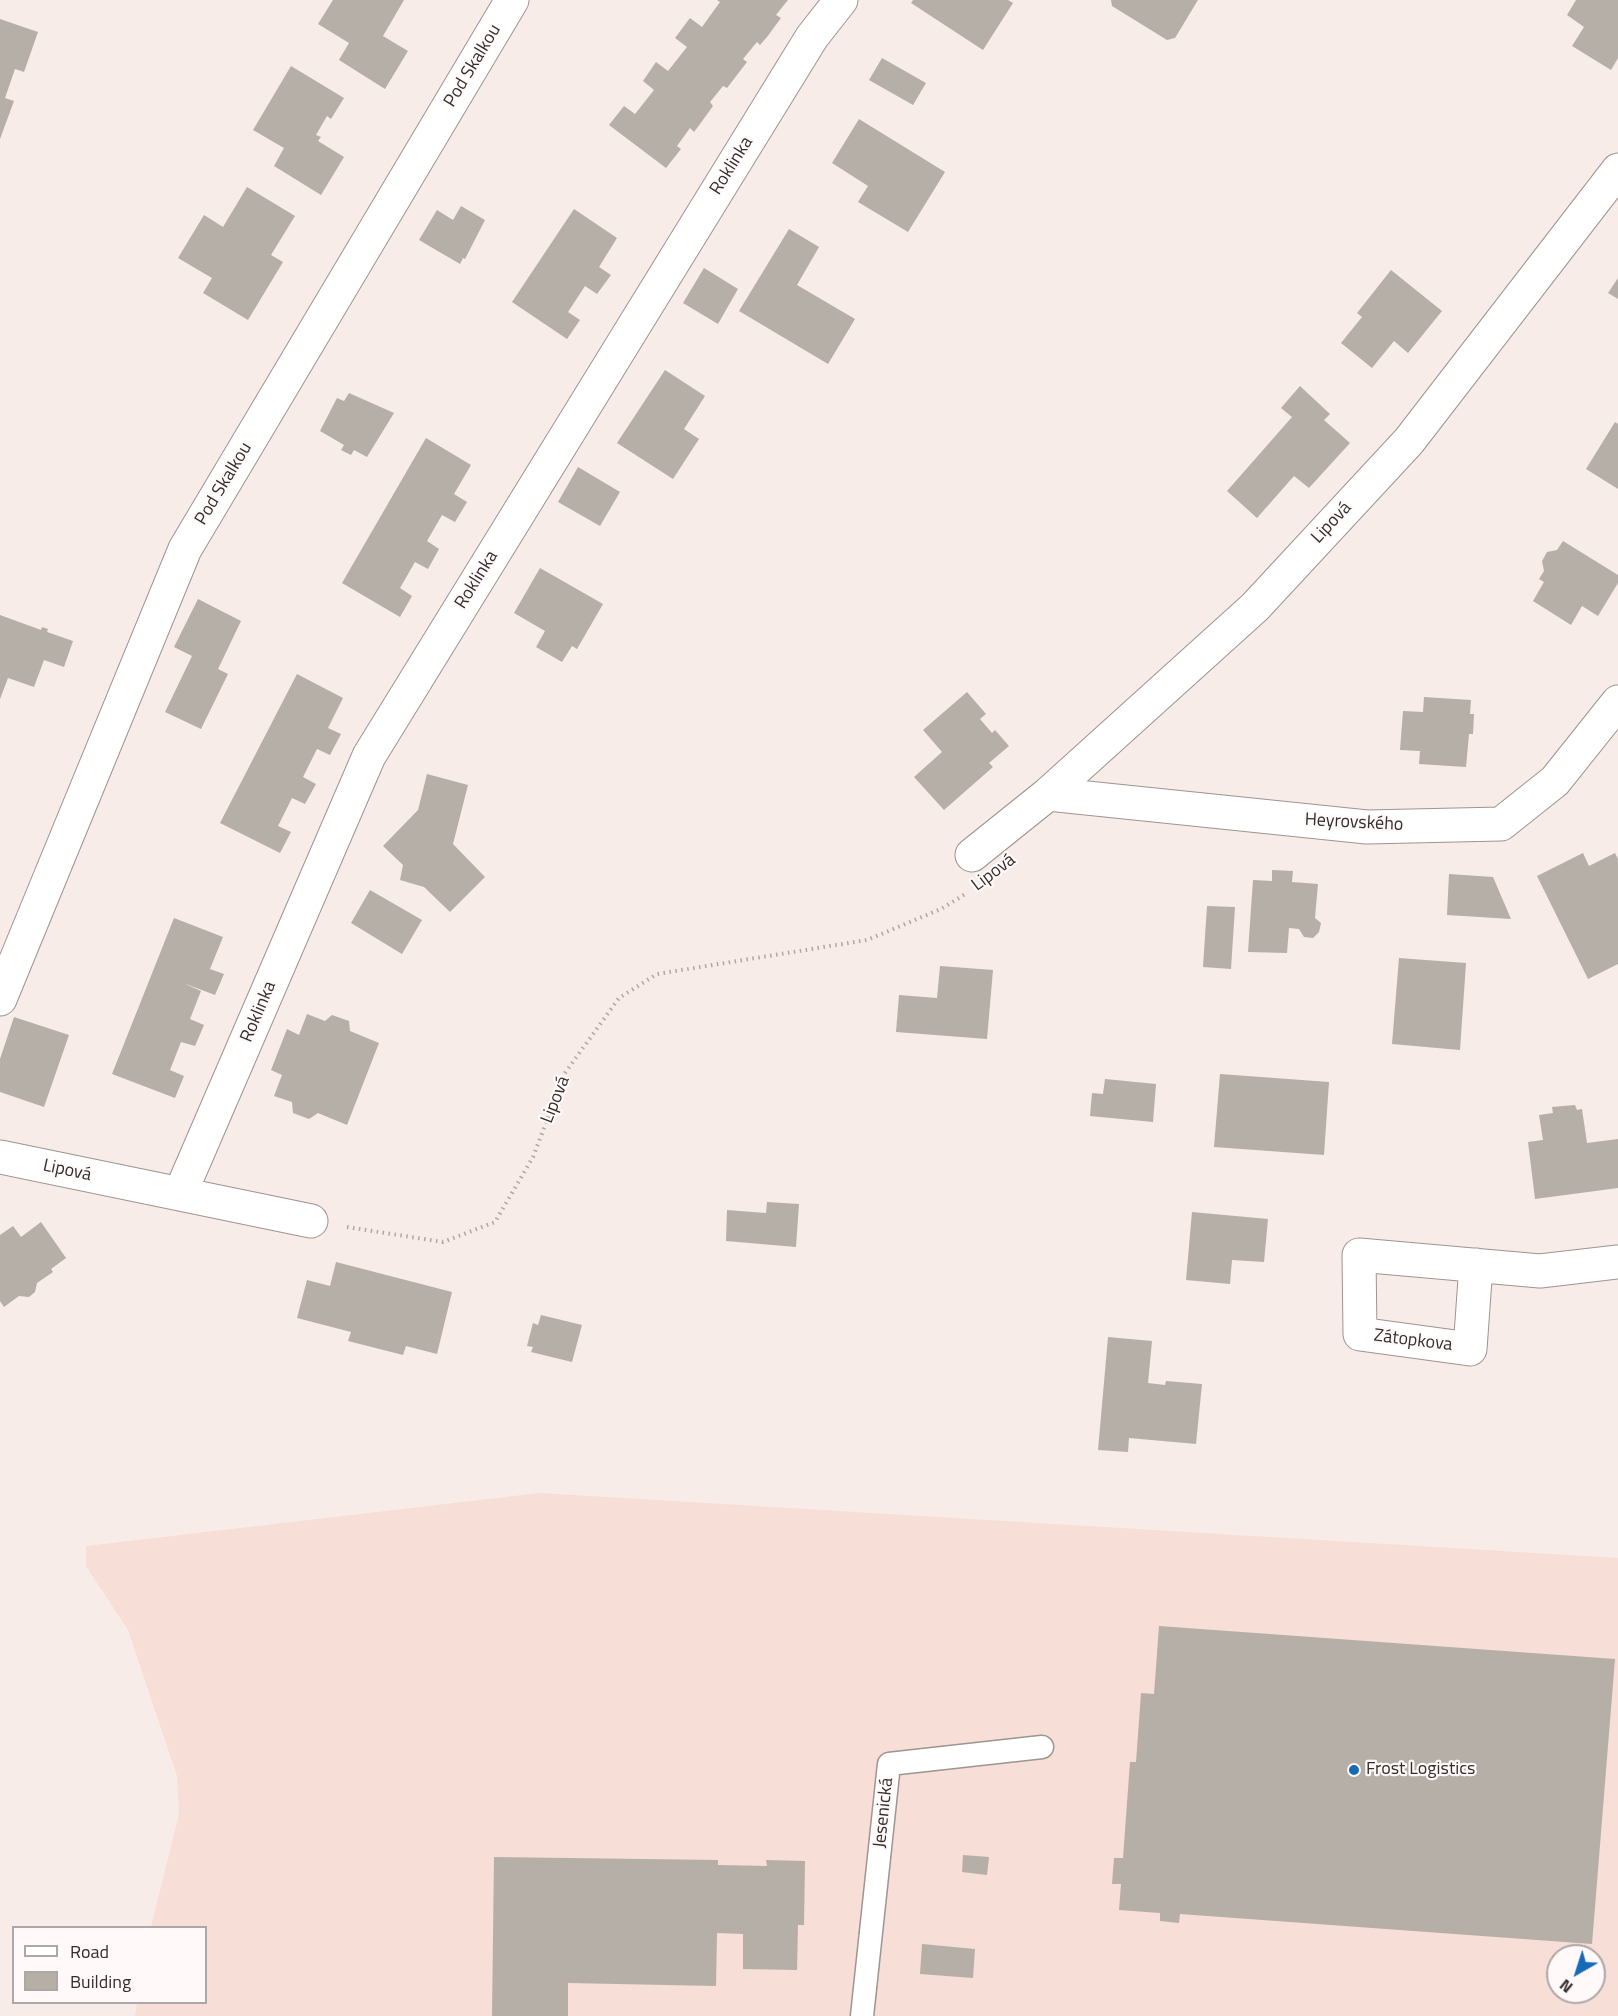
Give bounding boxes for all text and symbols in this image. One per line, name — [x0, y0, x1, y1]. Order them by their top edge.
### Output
street label: Pod Skalkou — [440, 21, 506, 111]
street label: Roklinka — [706, 133, 758, 199]
street label: Pod Skalkou — [191, 439, 257, 529]
street label: Lipová — [1307, 498, 1357, 548]
street label: Roklinka — [451, 547, 503, 613]
street label: Heyrovského — [1304, 810, 1404, 836]
street label: Lipová — [968, 850, 1020, 896]
street label: Roklinka — [236, 978, 282, 1046]
street label: Lipová — [537, 1073, 575, 1127]
street label: Lipová — [41, 1155, 93, 1187]
street label: Zátopkova — [1372, 1325, 1454, 1357]
place label: Frost Logistics — [1366, 1759, 1475, 1781]
marker: Frost Logistics — [1347, 1763, 1361, 1777]
street label: Jesenická — [870, 1777, 898, 1849]
legend — [12, 1926, 207, 2004]
text: Road — [70, 1938, 109, 1965]
north arrow — [1546, 1944, 1606, 2004]
text: Building — [70, 1968, 131, 1995]
text: N — [1554, 1974, 1578, 1999]

